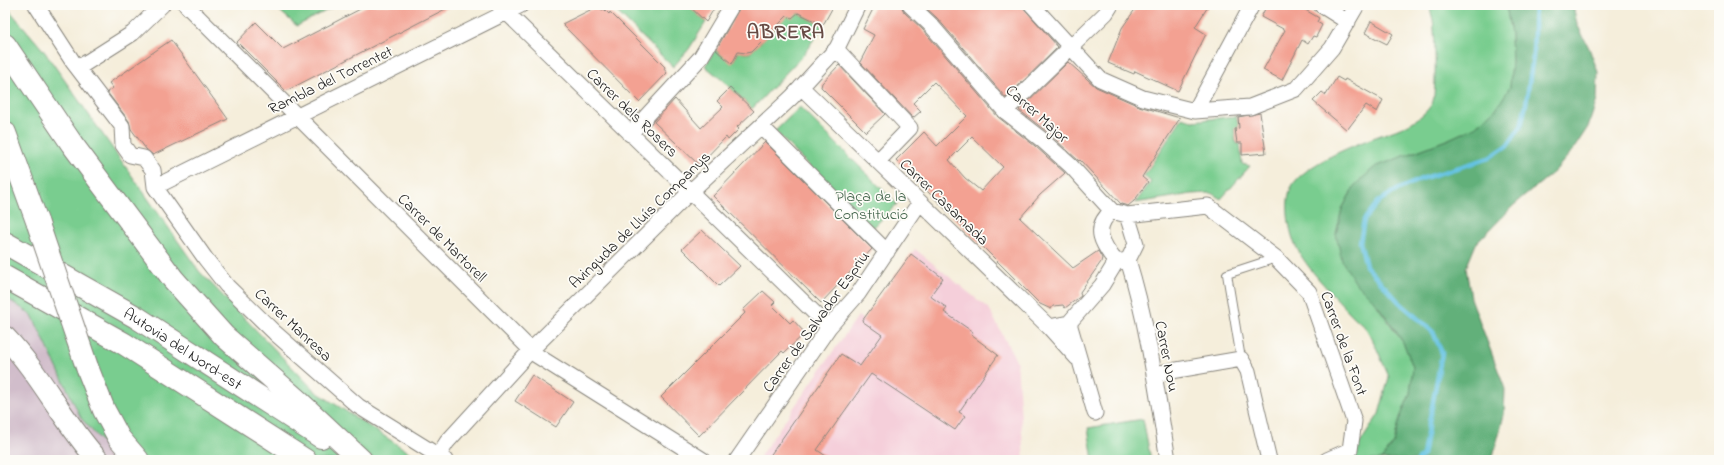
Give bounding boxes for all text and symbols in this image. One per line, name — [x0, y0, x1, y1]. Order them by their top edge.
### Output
district label: ABRERA — [747, 19, 825, 48]
street label: Rambla del Torrentet — [265, 40, 398, 121]
street label: Carrer dels Rosers — [580, 63, 683, 164]
street label: Carrer Major — [1000, 79, 1074, 150]
street label: Avinguda de Lluís Companys — [564, 146, 717, 295]
street label: Carrer Casamada — [893, 153, 994, 251]
park label: Plaça de la Constitució — [834, 185, 908, 227]
street label: Carrer de Martorell — [391, 188, 492, 289]
street label: Carrer de Salvador Espriu — [757, 246, 876, 398]
street label: Carrer Manresa — [248, 283, 337, 368]
street label: Carrer de la Font — [1313, 288, 1373, 400]
street label: Autovia del Nord-est — [119, 302, 247, 397]
street label: Carrer Nou — [1147, 319, 1185, 394]

